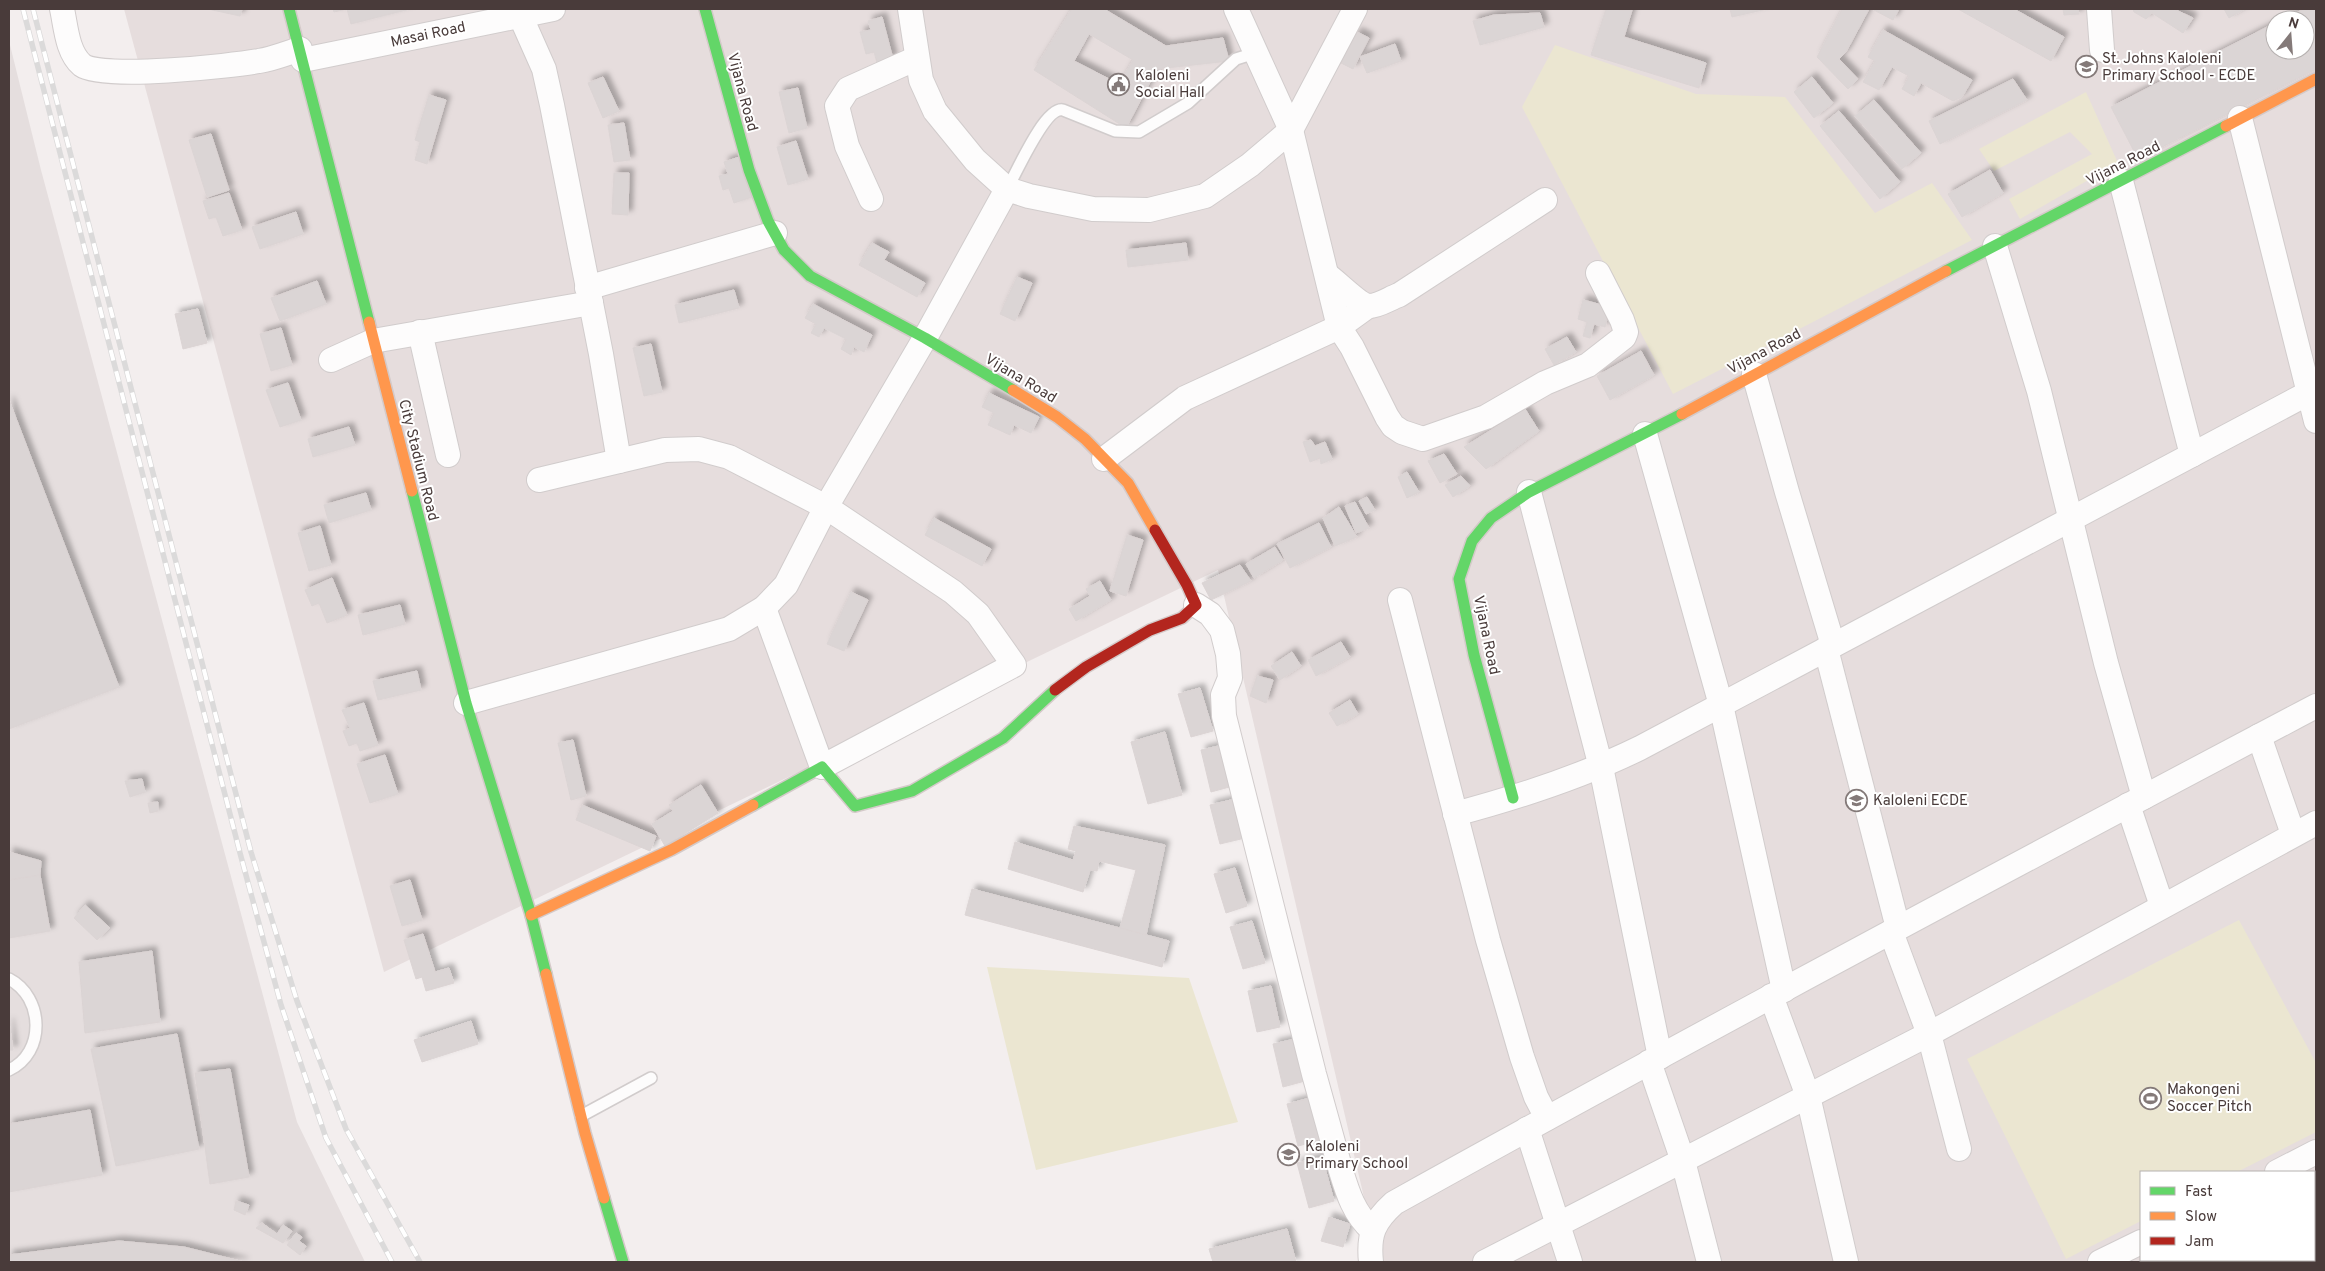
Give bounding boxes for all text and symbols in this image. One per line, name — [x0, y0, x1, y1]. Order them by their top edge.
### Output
north arrow — [2265, 10, 2315, 60]
text: N — [2286, 14, 2301, 34]
street label: Masai Road — [389, 18, 468, 53]
place label: St. Johns Kaloleni Primary School - ECDE — [2102, 50, 2255, 86]
street label: Vijana Road — [722, 51, 761, 134]
school or university icon: St. Johns Kaloleni Primary School - ECDE — [2074, 55, 2098, 79]
place label: Kaloleni Social Hall — [1135, 67, 1205, 103]
public building icon: Kaloleni Social Hall — [1107, 72, 1131, 96]
street label: Vijana Road — [2083, 138, 2164, 191]
street label: Vijana Road — [1725, 325, 1805, 380]
street label: Vijana Road — [981, 350, 1060, 408]
street label: City Stadium Road — [393, 398, 442, 523]
street label: Vijana Road — [1468, 594, 1503, 677]
school or university icon: Kaloleni ECDE — [1845, 788, 1869, 812]
place label: Kaloleni ECDE — [1873, 792, 1968, 811]
place label: Makongeni Soccer Pitch — [2167, 1081, 2252, 1117]
sports icon: Makongeni Soccer Pitch — [2139, 1086, 2163, 1110]
place label: Kaloleni Primary School — [1305, 1138, 1408, 1174]
school or university icon: Kaloleni Primary School — [1277, 1143, 1301, 1167]
legend — [2140, 1171, 2315, 1261]
text: Fast — [2185, 1183, 2213, 1202]
text: Slow — [2185, 1208, 2217, 1227]
text: Jam — [2185, 1233, 2214, 1252]

